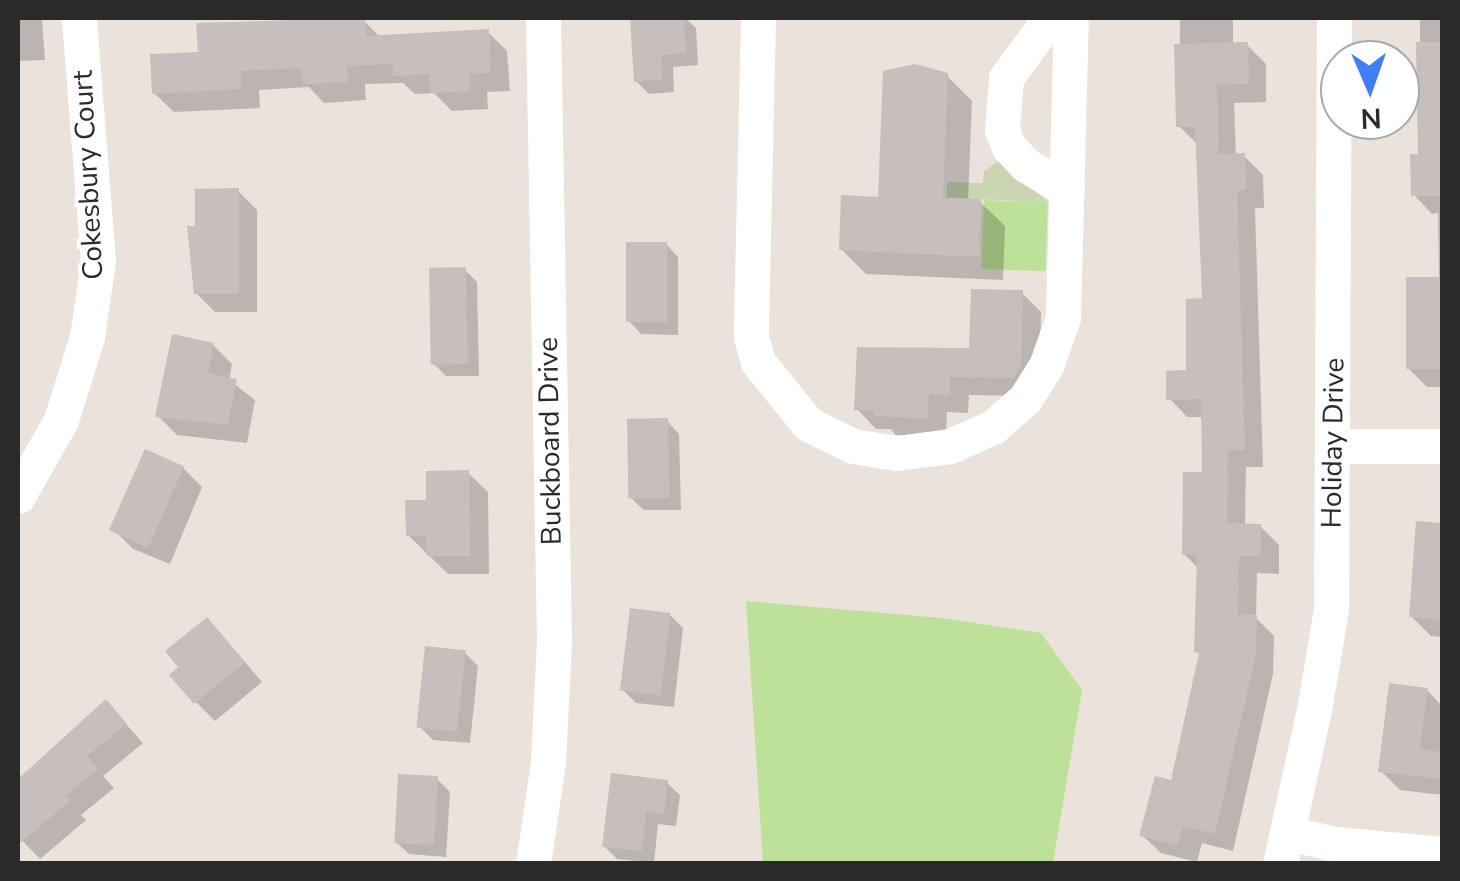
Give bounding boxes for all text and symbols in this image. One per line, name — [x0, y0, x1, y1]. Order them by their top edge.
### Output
north arrow — [1320, 40, 1420, 140]
street label: Cokesbury Court — [66, 69, 110, 281]
text: N — [1360, 99, 1382, 137]
street label: Buckboard Drive — [531, 337, 569, 545]
street label: Holiday Drive — [1315, 357, 1351, 529]

